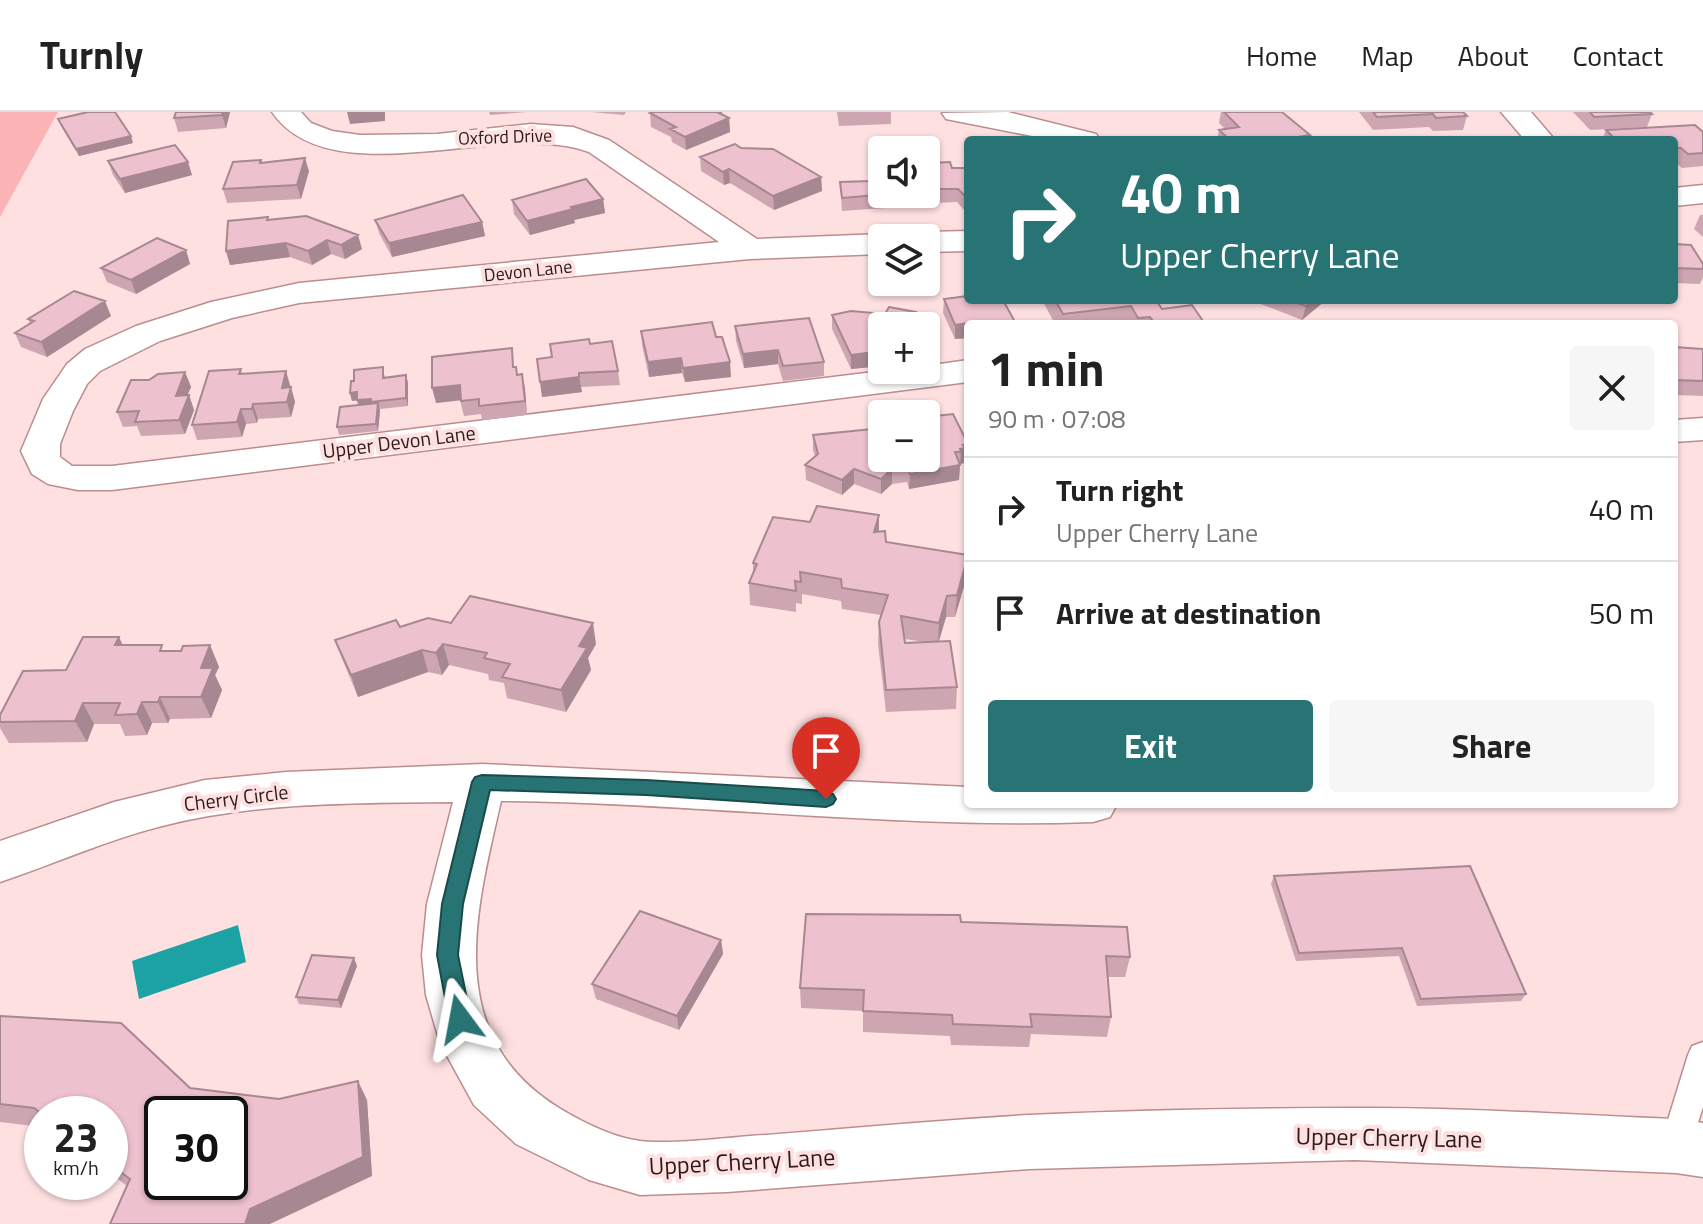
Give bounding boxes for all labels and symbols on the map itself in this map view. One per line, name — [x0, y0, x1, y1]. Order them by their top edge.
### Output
street label: Oxford Drive — [457, 121, 553, 152]
street label: Devon Lane — [482, 252, 573, 289]
street label: Upper Devon Lane — [321, 417, 477, 466]
pin — [792, 717, 860, 799]
street label: Cherry Circle — [182, 776, 290, 819]
position arrow — [418, 977, 502, 1061]
speed limit sign: 30 — [144, 1096, 248, 1200]
street label: Upper Cherry Lane — [1295, 1117, 1483, 1157]
street label: Upper Cherry Lane — [648, 1138, 836, 1184]

